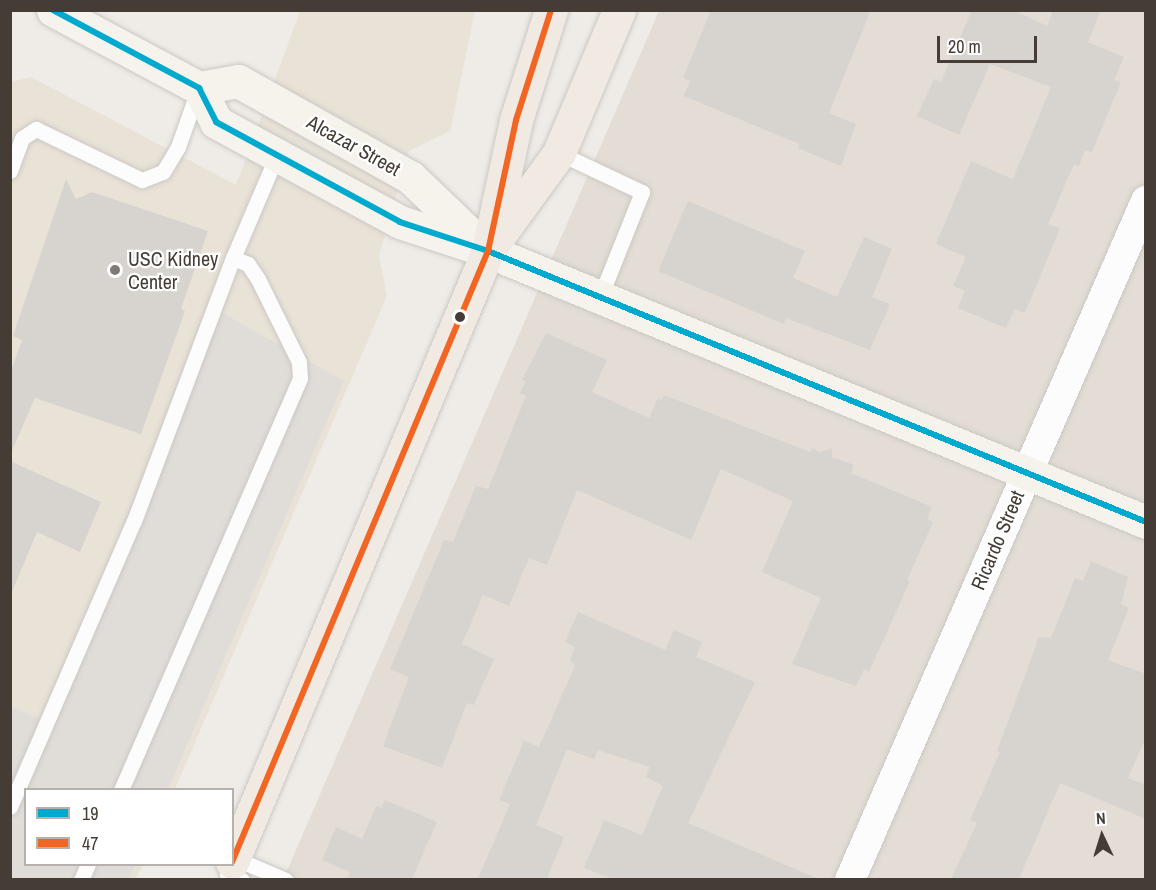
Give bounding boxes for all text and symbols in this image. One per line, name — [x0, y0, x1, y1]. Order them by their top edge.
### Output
scale bar — [940, 24, 1040, 62]
text: 20 m — [948, 34, 981, 59]
street label: Alcazar Street — [303, 110, 405, 180]
place label: USC Kidney Center — [128, 246, 218, 293]
marker: USC Kidney Center — [106, 261, 124, 279]
unlabelled marker — [454, 311, 466, 323]
street label: Ricardo Street — [965, 487, 1029, 593]
legend — [24, 788, 234, 866]
text: 19 — [82, 801, 98, 826]
north arrow — [1072, 806, 1132, 866]
text: N — [1095, 807, 1106, 829]
text: 47 — [82, 831, 98, 856]

